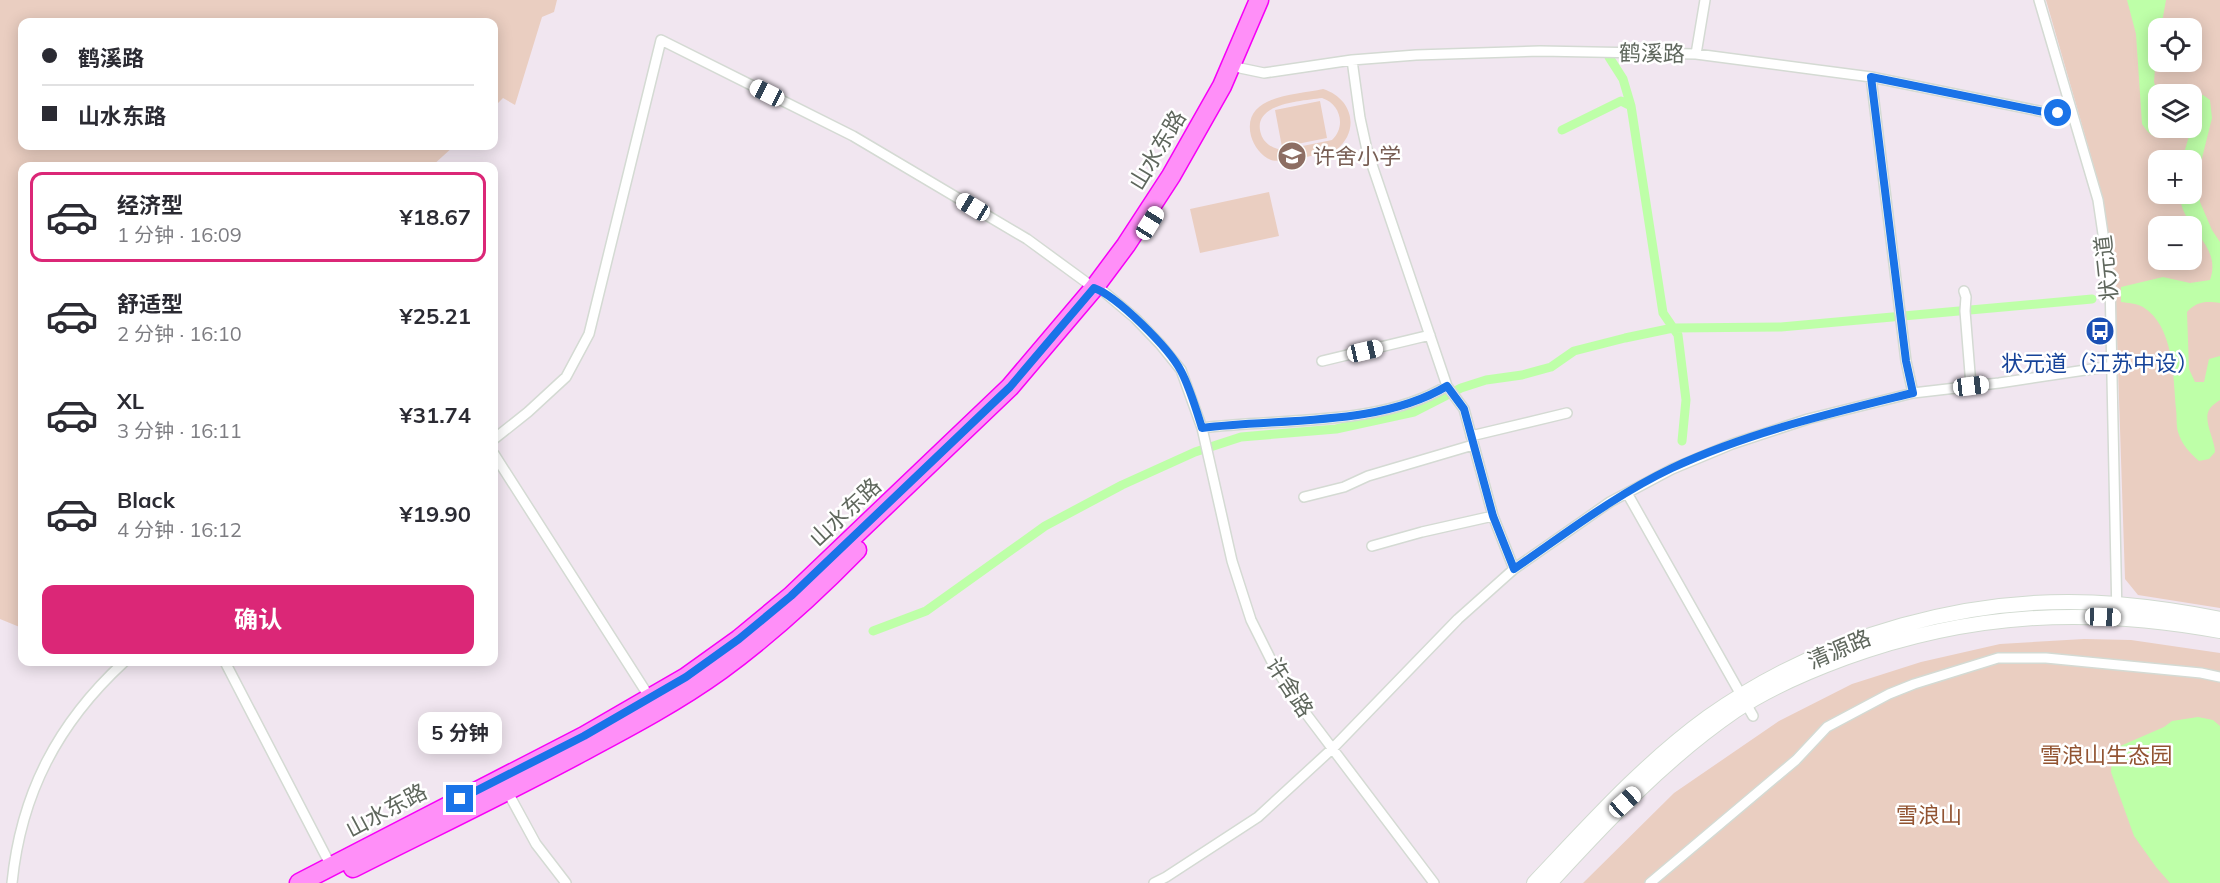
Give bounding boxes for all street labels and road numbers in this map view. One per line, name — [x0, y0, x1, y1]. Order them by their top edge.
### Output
street label: 鹤溪路 — [1619, 38, 1685, 68]
street label: 山水东路 — [1122, 105, 1192, 195]
street label: 状元道 — [2089, 234, 2123, 302]
street label: 山水东路 — [803, 472, 887, 552]
street label: 清源路 — [1803, 623, 1875, 675]
street label: 许舍路 — [1260, 652, 1320, 722]
street label: 山水东路 — [341, 777, 431, 843]

